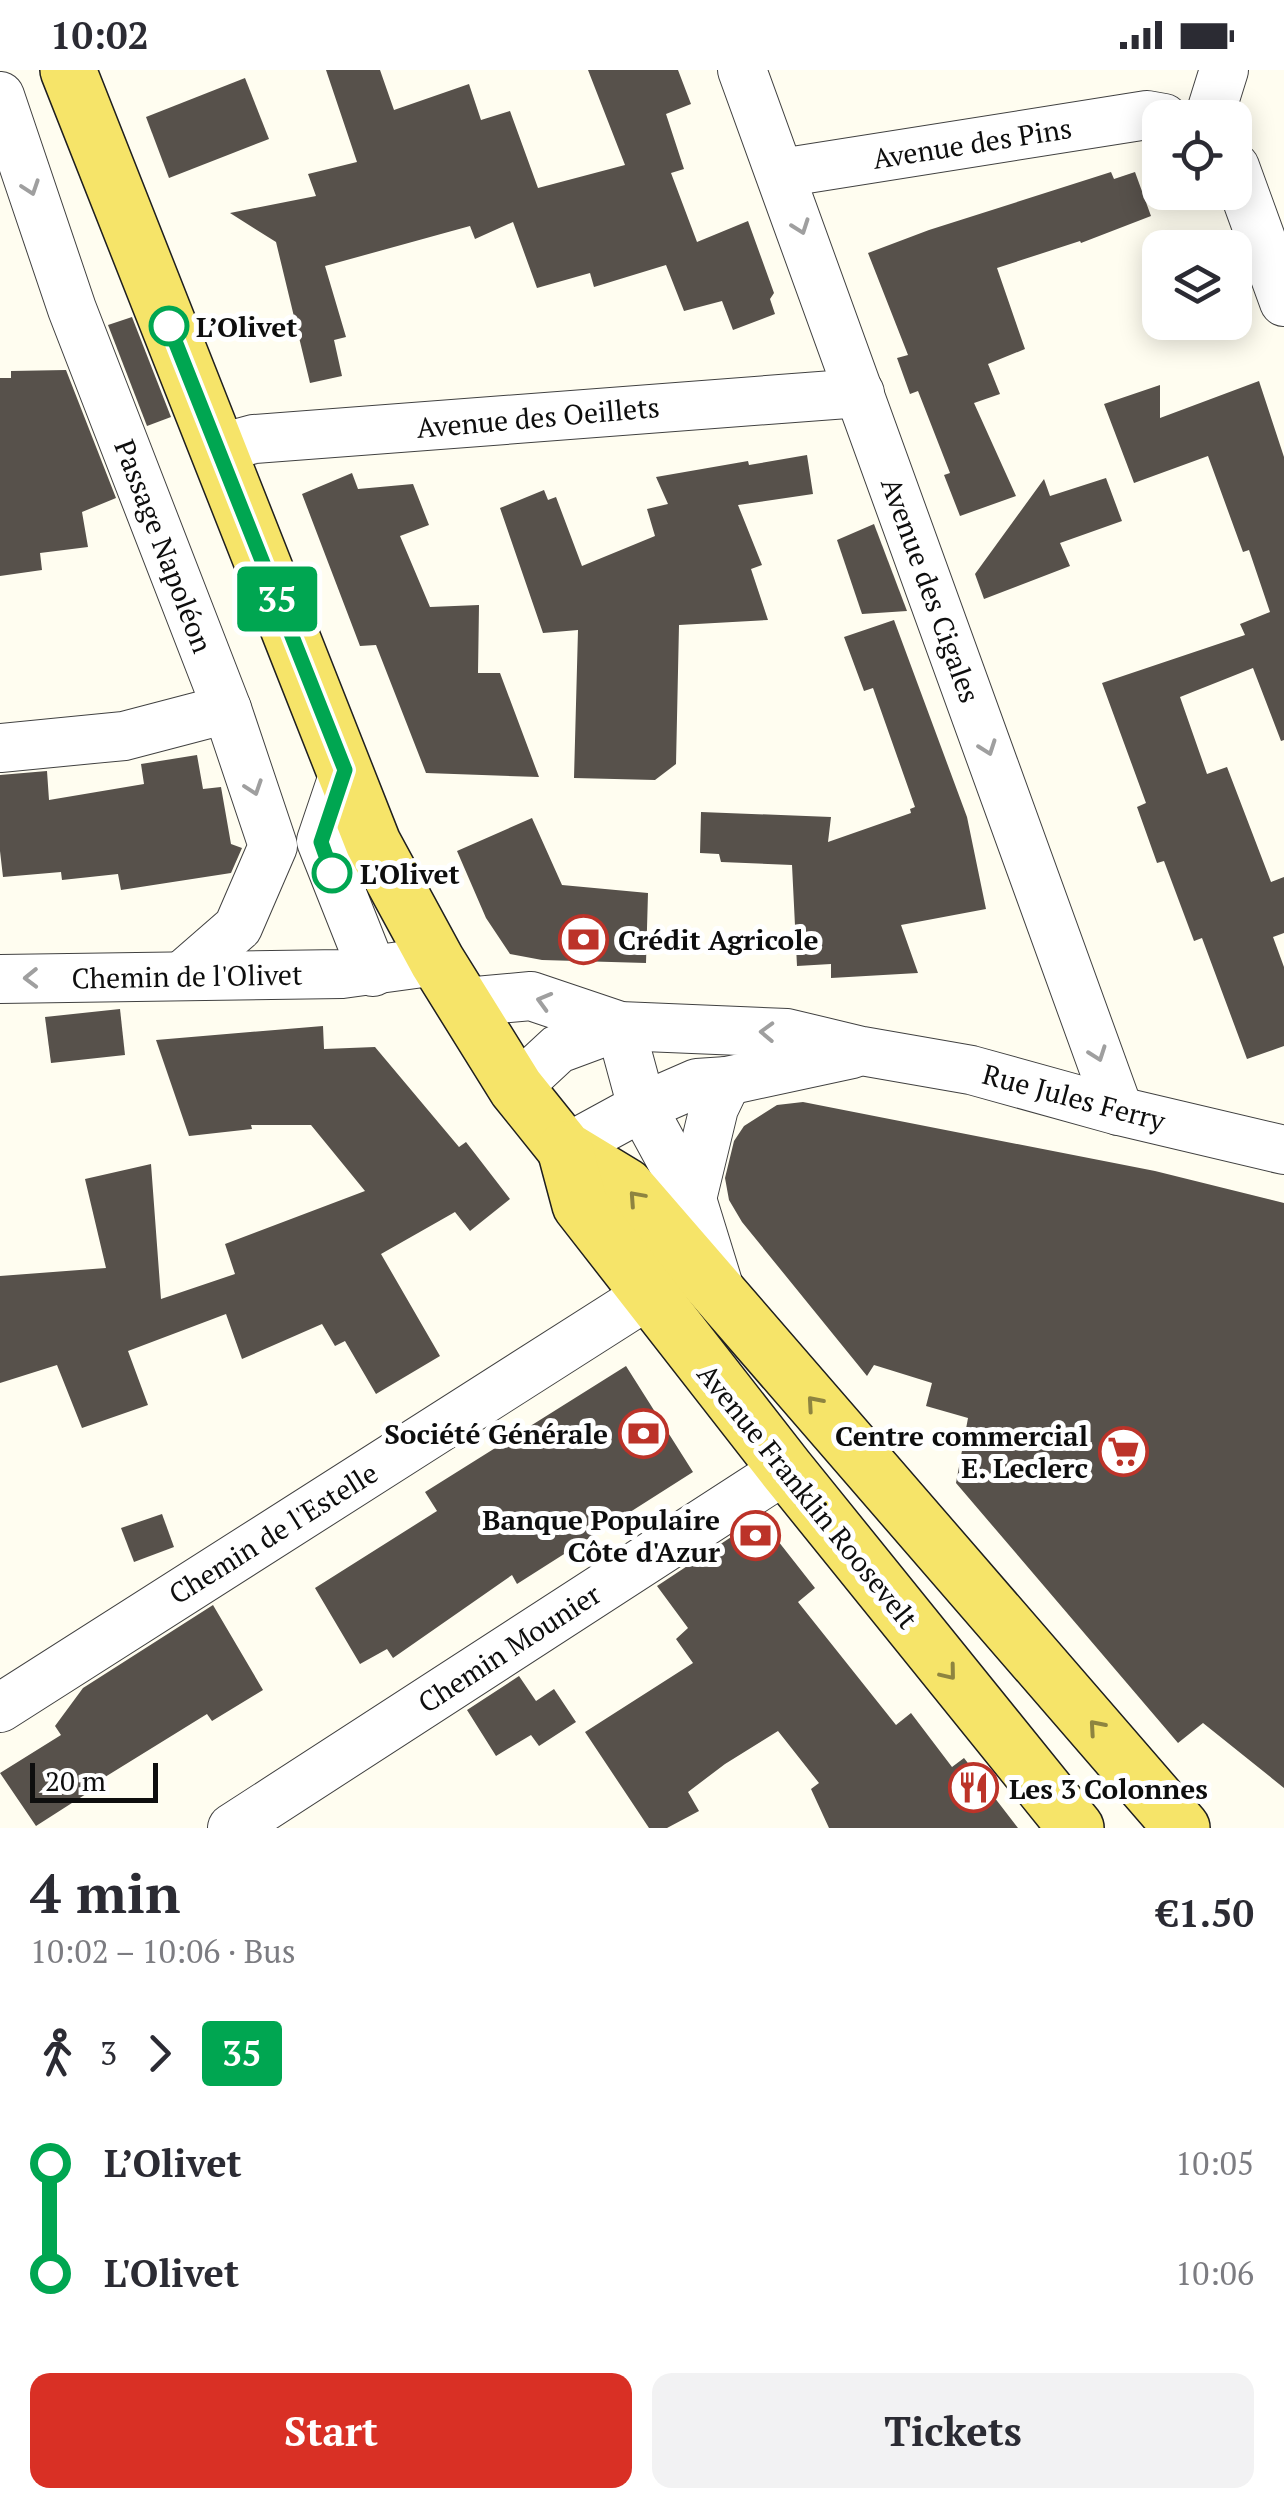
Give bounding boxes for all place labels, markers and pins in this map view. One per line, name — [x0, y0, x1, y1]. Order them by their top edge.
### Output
marker: L’Olivet — [150, 307, 188, 345]
place label: L’Olivet — [196, 308, 298, 345]
marker: L'Olivet — [313, 854, 351, 892]
place label: L'Olivet — [360, 855, 460, 892]
bank icon: Crédit Agricole — [557, 913, 609, 965]
place label: Crédit Agricole — [618, 921, 819, 958]
bank icon: Société Générale — [617, 1407, 669, 1459]
place label: Société Générale — [384, 1415, 608, 1452]
place label: Centre commercial E. Leclerc — [835, 1417, 1088, 1486]
supermarket icon: Centre commercial E. Leclerc — [1097, 1425, 1149, 1477]
place label: Banque Populaire Côte d'Azur — [482, 1501, 720, 1570]
bank icon: Banque Populaire Côte d'Azur — [729, 1509, 781, 1561]
restaurant icon: Les 3 Colonnes — [948, 1762, 1000, 1814]
place label: Les 3 Colonnes — [1009, 1770, 1208, 1807]

